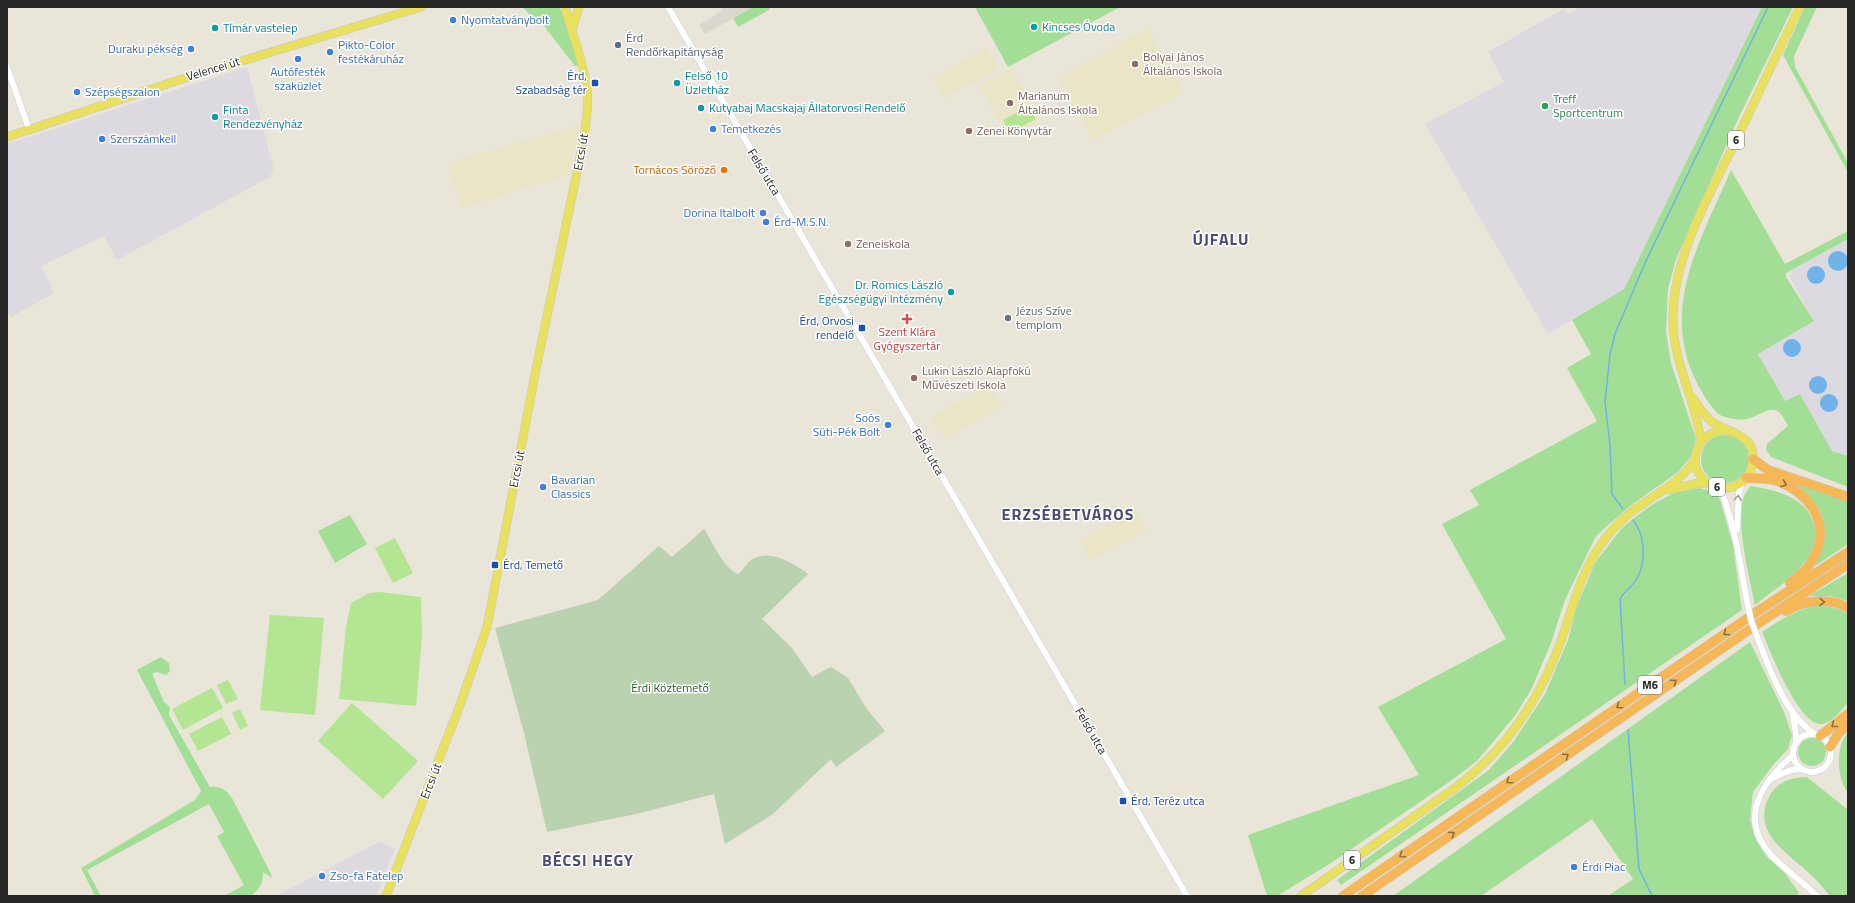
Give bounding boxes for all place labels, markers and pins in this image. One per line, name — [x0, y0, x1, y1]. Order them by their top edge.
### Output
place label: Nyomtatványbolt — [461, 10, 550, 29]
marker: Nyomtatványbolt — [448, 15, 458, 25]
place label: Kincses Óvoda — [1042, 17, 1115, 36]
place label: Tímár vastelep — [223, 18, 297, 37]
marker: Kincses Óvoda — [1029, 22, 1039, 32]
marker: Tímár vastelep — [210, 23, 220, 33]
place label: Érd Rendőrkapitányság — [626, 28, 723, 61]
place label: Pikto-Color festékáruház — [338, 35, 404, 68]
place label: Duraku pékség — [108, 39, 183, 58]
marker: Érd Rendőrkapitányság — [613, 40, 623, 50]
marker: Duraku pékség — [186, 44, 196, 54]
marker: Pikto-Color festékáruház — [325, 47, 335, 57]
place label: Bolyai János Általános Iskola — [1143, 47, 1222, 80]
marker: Autófesték szaküzlet — [293, 54, 303, 64]
marker: Bolyai János Általános Iskola — [1130, 59, 1140, 69]
place label: Autófesték szaküzlet — [270, 62, 326, 95]
place label: Érd, Szabadság tér — [516, 66, 587, 99]
place label: Felső 10 Üzletház — [685, 66, 729, 99]
marker: Érd, Szabadság tér — [590, 78, 600, 88]
marker: Felső 10 Üzletház — [672, 78, 682, 88]
place label: Szépségszalon — [85, 82, 160, 101]
place label: Marianum Általános Iskola — [1018, 86, 1097, 119]
marker: Szépségszalon — [72, 87, 82, 97]
place label: Treff Sportcentrum — [1553, 89, 1623, 122]
place label: Kutyabaj Macskajaj Állatorvosi Rendelő — [709, 98, 906, 117]
marker: Marianum Általános Iskola — [1005, 98, 1015, 108]
place label: Finta Rendezvényház — [223, 100, 302, 133]
marker: Treff Sportcentrum — [1540, 101, 1550, 111]
marker: Kutyabaj Macskajaj Állatorvosi Rendelő — [696, 103, 706, 113]
marker: Finta Rendezvényház — [210, 112, 220, 122]
place label: Temetkezés — [721, 119, 782, 138]
place label: Zenei Könyvtár — [977, 121, 1052, 140]
marker: Temetkezés — [708, 124, 718, 134]
marker: Zenei Könyvtár — [964, 126, 974, 136]
place label: Szerszámkell — [110, 129, 176, 148]
marker: Szerszámkell — [97, 134, 107, 144]
place label: Tornácos Söröző — [633, 160, 716, 179]
marker: Tornácos Söröző — [719, 165, 729, 175]
place label: Dorina Italbolt — [683, 203, 756, 222]
marker: Dorina Italbolt — [758, 208, 768, 218]
place label: Érd-M.S.N. — [774, 212, 829, 231]
marker: Érd-M.S.N. — [761, 217, 771, 227]
place label: Zeneiskola — [856, 234, 910, 253]
marker: Zeneiskola — [843, 239, 853, 249]
place label: Dr. Romics László Egészségügyi Intézmény — [818, 275, 943, 308]
marker: Dr. Romics László Egészségügyi Intézmény — [946, 287, 956, 297]
place label: Jézus Szíve templom — [1016, 301, 1072, 334]
place label: Érd, Orvosi rendelő — [799, 311, 854, 344]
marker: Jézus Szíve templom — [1003, 313, 1013, 323]
marker: Szent Klára Gyógyszertár — [902, 314, 912, 324]
place label: Szent Klára Gyógyszertár — [874, 322, 940, 355]
marker: Érd, Orvosi rendelő — [857, 323, 867, 333]
place label: Lukin László Alapfokú Művészeti Iskola — [922, 361, 1031, 394]
marker: Lukin László Alapfokú Művészeti Iskola — [909, 373, 919, 383]
place label: Soós Süti-Pék Bolt — [813, 408, 881, 441]
marker: Soós Süti-Pék Bolt — [883, 420, 893, 430]
place label: Bavarian Classics — [551, 470, 595, 503]
marker: Bavarian Classics — [538, 482, 548, 492]
place label: Érd, Temető — [503, 555, 563, 574]
marker: Érd, Temető — [490, 560, 500, 570]
place label: Érd, Teréz utca — [1131, 791, 1205, 810]
marker: Érd, Teréz utca — [1118, 796, 1128, 806]
place label: Érdi Piac — [1582, 857, 1625, 876]
marker: Érdi Piac — [1569, 862, 1579, 872]
place label: Zso-fa Fatelep — [330, 866, 403, 885]
marker: Zso-fa Fatelep — [317, 871, 327, 881]

